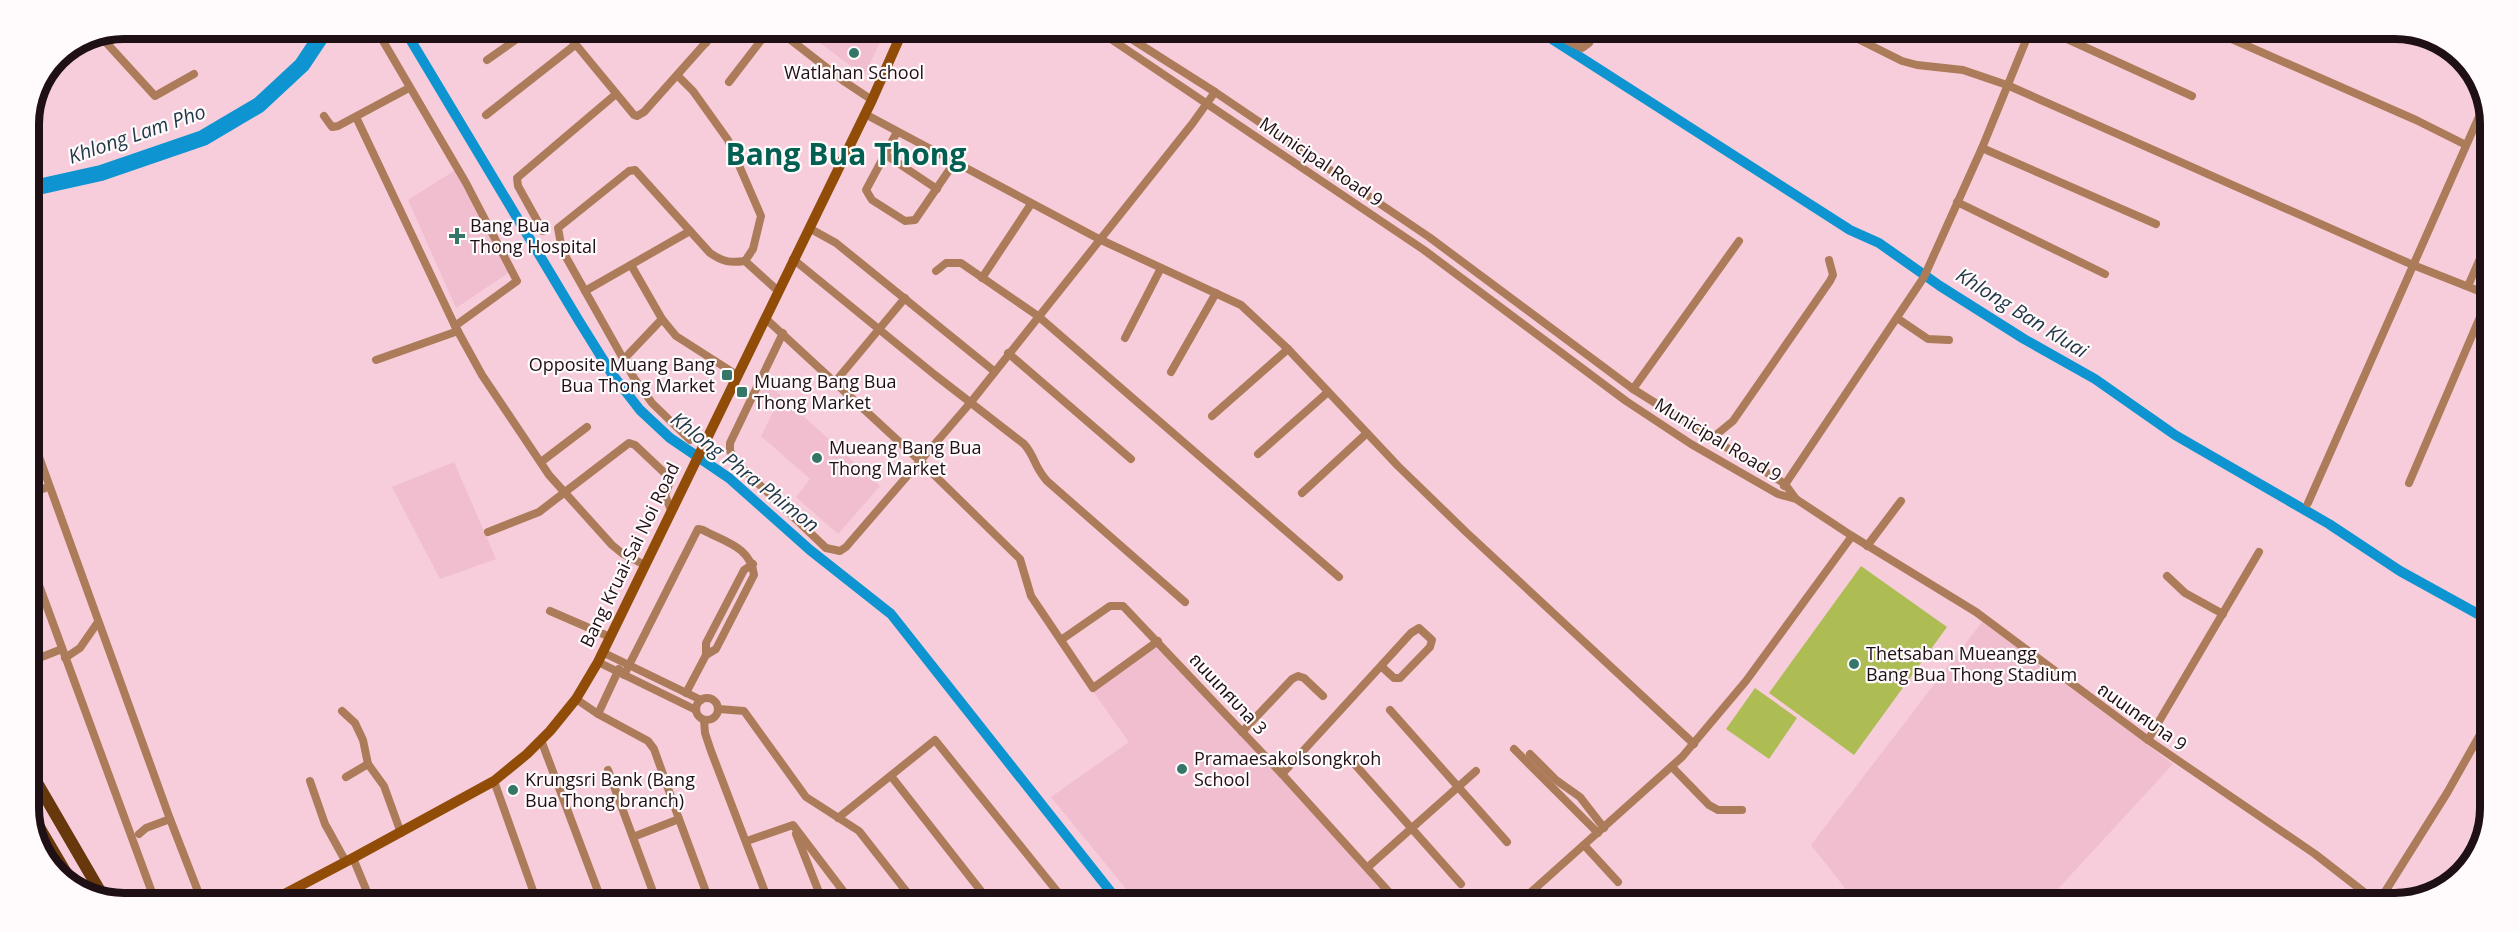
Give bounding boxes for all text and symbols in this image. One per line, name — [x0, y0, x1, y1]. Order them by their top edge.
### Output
marker: Watlahan School — [847, 46, 861, 60]
place label: Watlahan School — [784, 60, 924, 84]
water label: Khlong Lam Pho — [64, 97, 209, 170]
street label: Municipal Road 9 — [1255, 111, 1388, 211]
district label: Bang Bua Thong — [726, 133, 966, 174]
place label: Bang Bua Thong Hospital — [470, 213, 596, 258]
marker: Bang Bua Thong Hospital — [448, 227, 466, 245]
water label: Khlong Ban Kluai — [1951, 261, 2094, 364]
place label: Opposite Muang Bang Bua Thong Market — [529, 352, 715, 397]
marker: Opposite Muang Bang Bua Thong Market — [720, 368, 734, 382]
place label: Muang Bang Bua Thong Market — [754, 369, 897, 414]
marker: Muang Bang Bua Thong Market — [735, 385, 749, 399]
street label: Municipal Road 9 — [1651, 392, 1786, 487]
water label: Khlong Phra Phimon — [665, 405, 825, 538]
place label: Mueang Bang Bua Thong Market — [829, 435, 982, 480]
marker: Mueang Bang Bua Thong Market — [810, 451, 824, 465]
street label: Bang Kruai-Sai Noi Road — [574, 458, 684, 651]
place label: Thetsaban Mueangg Bang Bua Thong Stadium — [1866, 641, 2077, 686]
street label: ถนนเทศบาล 3 — [1185, 647, 1273, 739]
marker: Thetsaban Mueangg Bang Bua Thong Stadium — [1847, 657, 1861, 671]
street label: ถนนเทศบาล 9 — [2093, 677, 2192, 756]
place label: Pramaesakolsongkroh School — [1194, 746, 1381, 791]
marker: Pramaesakolsongkroh School — [1175, 762, 1189, 776]
place label: Krungsri Bank (Bang Bua Thong branch) — [525, 767, 695, 812]
marker: Krungsri Bank (Bang Bua Thong branch) — [506, 783, 520, 797]

